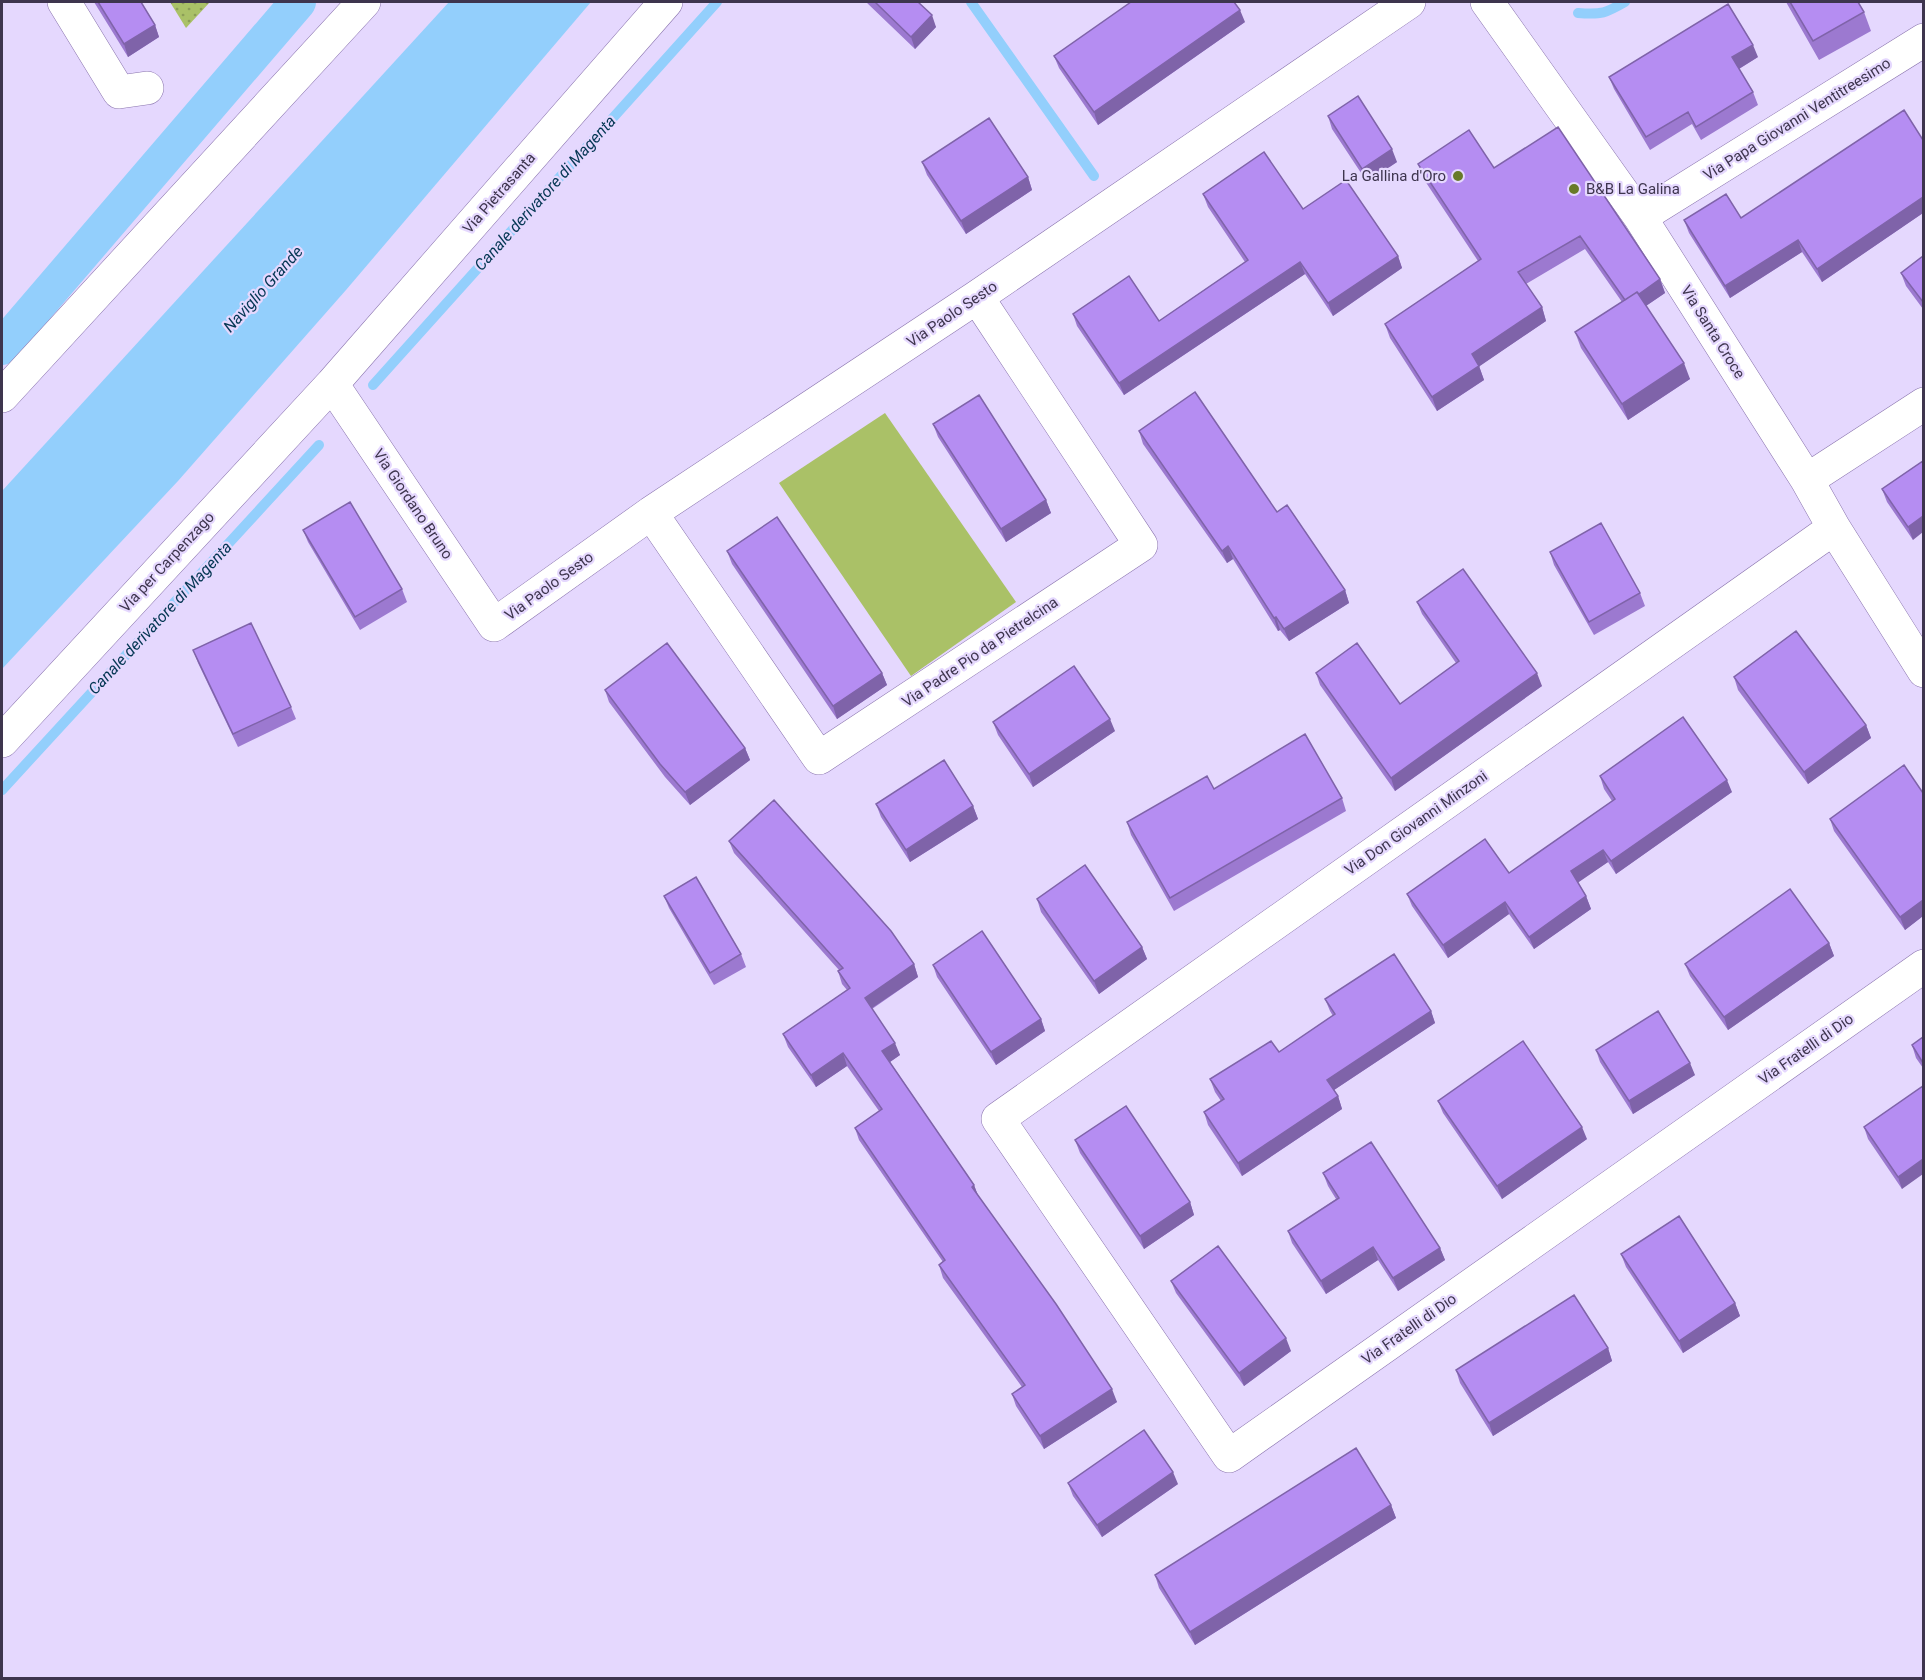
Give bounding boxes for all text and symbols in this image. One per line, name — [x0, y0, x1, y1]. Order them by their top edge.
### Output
street label: Via Papa Giovanni Ventitreesimo — [1700, 54, 1894, 184]
water label: Canale derivatore di Magenta — [470, 112, 620, 274]
street label: Via Pietrasanta — [459, 149, 539, 237]
place label: La Gallina d'Oro — [1342, 167, 1446, 185]
marker: La Gallina d'Oro — [1451, 169, 1465, 183]
place label: B&B La Galina — [1586, 180, 1680, 198]
marker: B&B La Galina — [1567, 182, 1581, 196]
water label: Naviglio Grande — [219, 242, 307, 336]
street label: Via Paolo Sesto — [903, 277, 1001, 351]
street label: Via Santa Croce — [1677, 282, 1749, 382]
street label: Via Giordano Bruno — [369, 445, 457, 563]
street label: Via per Carpenzago — [116, 508, 218, 616]
water label: Canale derivatore di Magenta — [84, 538, 236, 698]
street label: Via Paolo Sesto — [501, 548, 597, 624]
street label: Via Padre Pio da Pietrelcina — [899, 593, 1061, 711]
street label: Via Don Giovanni Minzoni — [1341, 767, 1491, 879]
street label: Via Fratelli di Dio — [1755, 1010, 1857, 1088]
street label: Via Fratelli di Dio — [1358, 1290, 1460, 1368]

